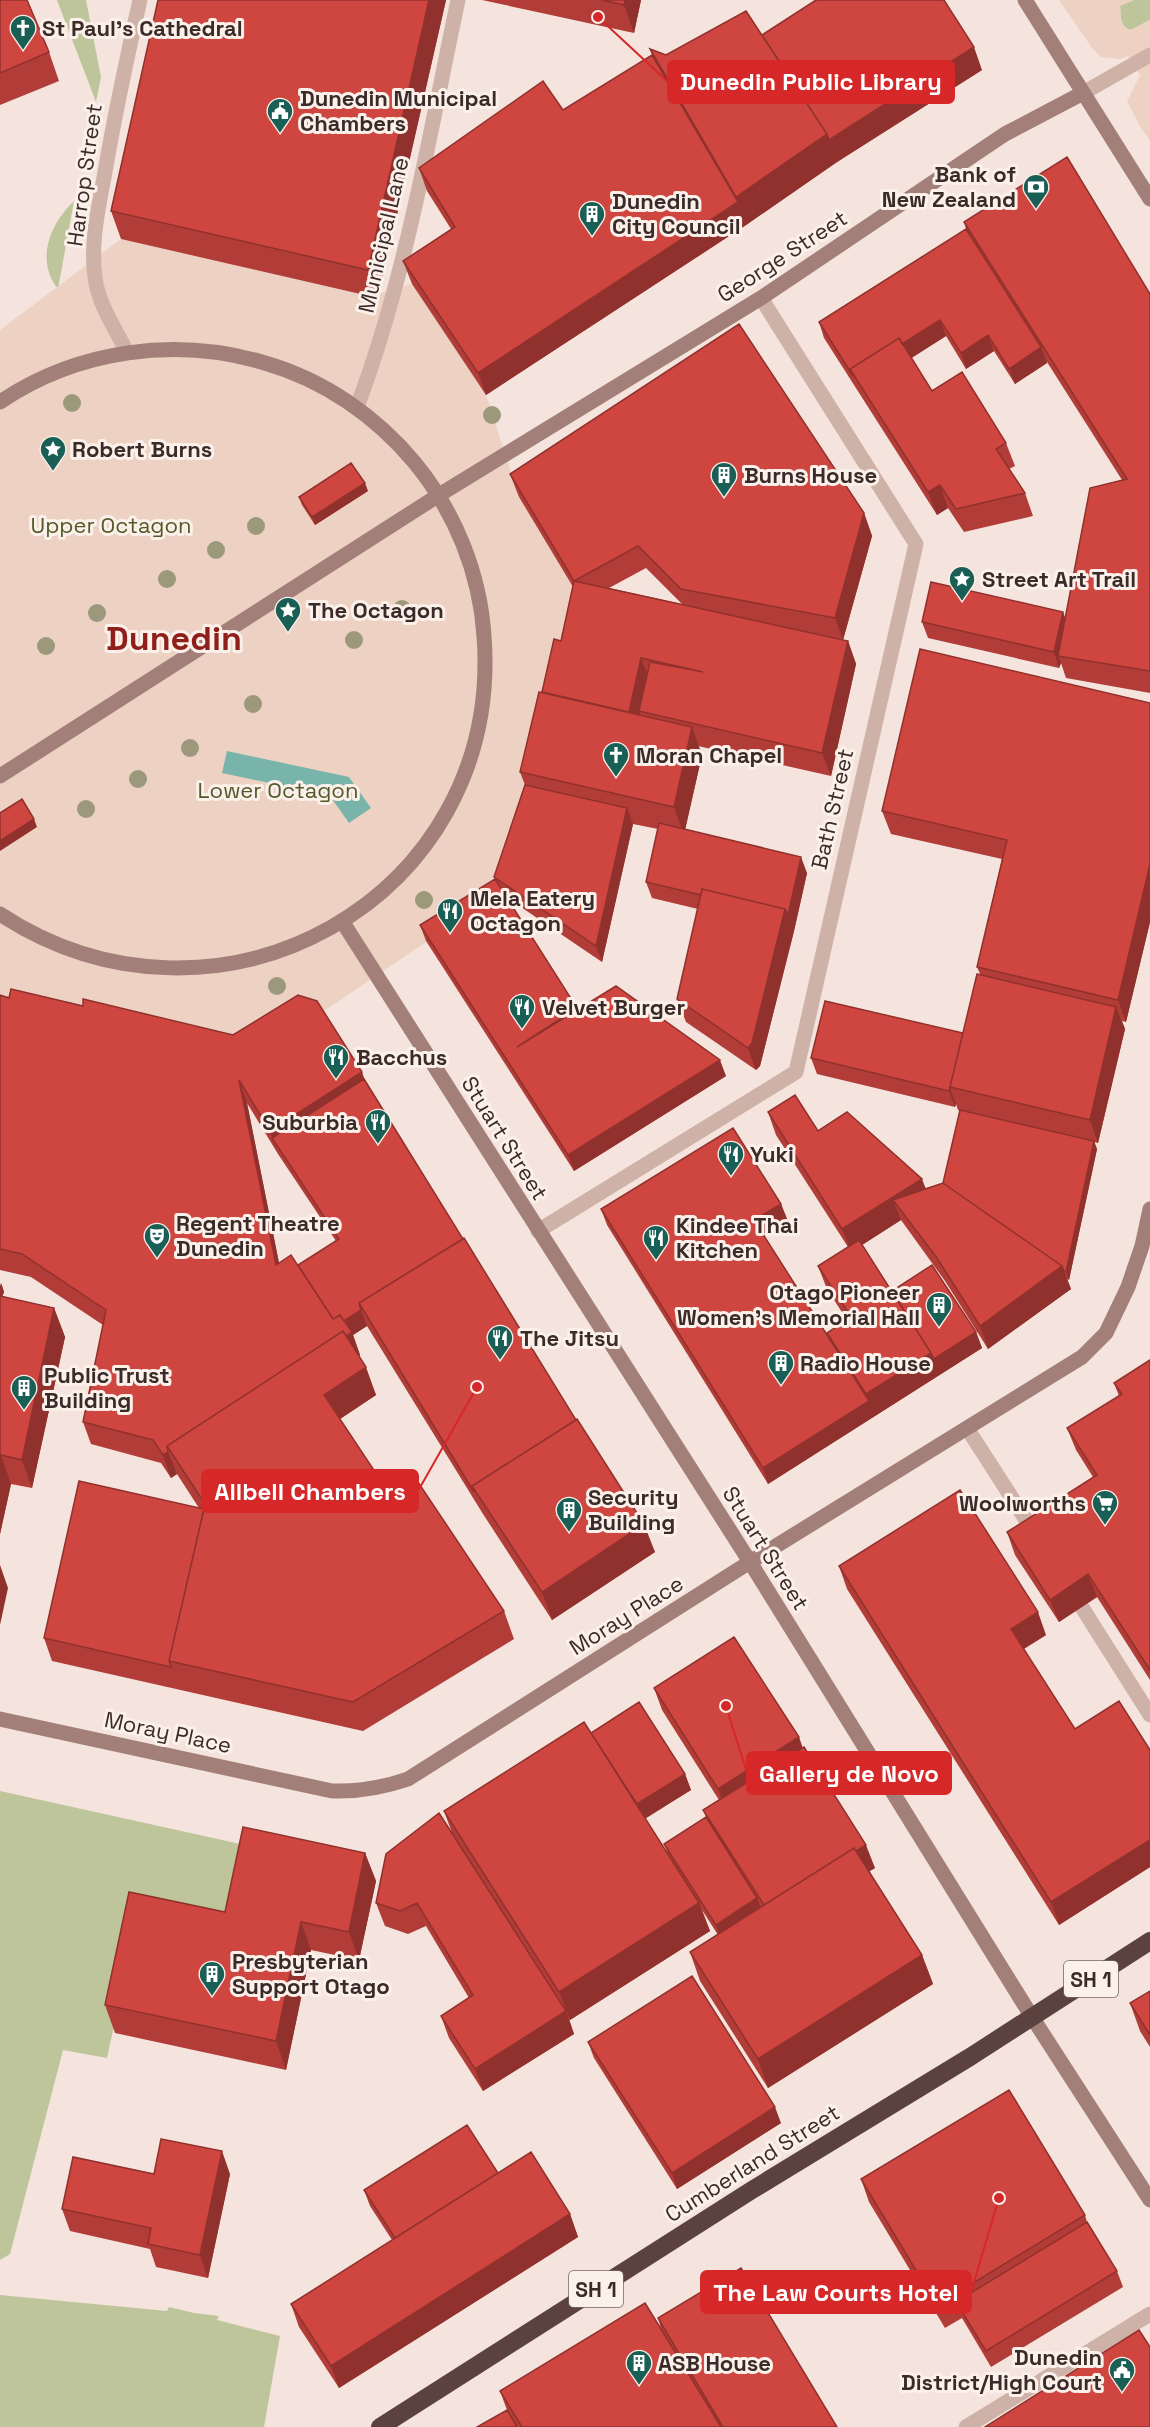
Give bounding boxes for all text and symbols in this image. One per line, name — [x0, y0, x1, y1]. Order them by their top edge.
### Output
church icon: St Paul's Cathedral — [8, 13, 38, 51]
place label: St Paul's Cathedral — [42, 14, 243, 42]
callout: Dunedin Public Library — [668, 61, 954, 103]
text: Dunedin Public Library — [680, 66, 942, 97]
place label: Dunedin Municipal Chambers — [300, 84, 497, 137]
public building icon: Dunedin Municipal Chambers — [265, 96, 295, 134]
street label: Harrop Street — [60, 102, 108, 248]
street label: Municipal Lane — [351, 154, 415, 316]
place label: Bank of New Zealand — [882, 160, 1016, 213]
bank icon: Bank of New Zealand — [1021, 172, 1051, 210]
place label: Dunedin City Council — [612, 187, 741, 240]
building icon: Dunedin City Council — [577, 199, 607, 237]
street label: George Street — [712, 204, 852, 308]
place icon: Robert Burns — [38, 434, 68, 472]
place label: Robert Burns — [72, 435, 212, 463]
building icon: Burns House — [709, 460, 739, 498]
place label: Burns House — [744, 461, 877, 489]
park label: Upper Octagon — [30, 511, 192, 539]
place icon: Street Art Trail — [947, 564, 977, 602]
place label: Street Art Trail — [982, 565, 1136, 593]
place icon: The Octagon — [273, 595, 303, 633]
place label: The Octagon — [308, 596, 444, 624]
district label: Dunedin — [106, 617, 242, 660]
church icon: Moran Chapel — [601, 740, 631, 778]
place label: Moran Chapel — [636, 741, 782, 769]
street label: Bath Street — [805, 746, 859, 872]
park label: Lower Octagon — [198, 776, 358, 804]
place label: Mela Eatery Octagon — [470, 884, 595, 937]
restaurant icon: Mela Eatery Octagon — [435, 896, 465, 934]
restaurant icon: Velvet Burger — [507, 992, 537, 1030]
place label: Velvet Burger — [542, 993, 685, 1021]
restaurant icon: Bacchus — [321, 1042, 351, 1080]
place label: Bacchus — [356, 1043, 447, 1071]
street label: Stuart Street — [456, 1071, 554, 1205]
restaurant icon: Suburbia — [363, 1107, 393, 1145]
place label: Suburbia — [262, 1108, 358, 1136]
restaurant icon: Yuki — [716, 1139, 746, 1177]
place label: Yuki — [750, 1140, 794, 1168]
place label: Regent Theatre Dunedin — [176, 1209, 340, 1262]
place label: Kindee Thai Kitchen — [676, 1211, 799, 1264]
theatre icon: Regent Theatre Dunedin — [142, 1221, 172, 1259]
restaurant icon: Kindee Thai Kitchen — [641, 1223, 671, 1261]
place label: Otago Pioneer Women's Memorial Hall — [677, 1278, 920, 1331]
building icon: Otago Pioneer Women's Memorial Hall — [924, 1290, 954, 1328]
restaurant icon: The Jitsu — [485, 1323, 515, 1361]
place label: The Jitsu — [520, 1324, 619, 1352]
building icon: Radio House — [766, 1348, 796, 1386]
place label: Radio House — [800, 1349, 931, 1377]
place label: Public Trust Building — [44, 1361, 169, 1414]
building icon: Public Trust Building — [9, 1373, 39, 1411]
callout: Allbell Chambers — [202, 1470, 418, 1512]
text: Allbell Chambers — [214, 1476, 406, 1507]
street label: Stuart Street — [717, 1481, 815, 1615]
place label: Security Building — [588, 1483, 679, 1536]
supermarket icon: Woolworths — [1090, 1488, 1120, 1526]
place label: Woolworths — [959, 1489, 1086, 1517]
building icon: Security Building — [554, 1495, 584, 1533]
street label: Moray Place — [564, 1569, 688, 1661]
street label: Moray Place — [102, 1705, 234, 1759]
callout: Gallery de Novo — [747, 1752, 951, 1794]
text: Gallery de Novo — [759, 1758, 939, 1789]
place label: Presbyterian Support Otago — [232, 1947, 390, 2000]
building icon: Presbyterian Support Otago — [197, 1959, 227, 1997]
road number: SH 1 — [1064, 1961, 1118, 1997]
street label: Cumberland Street — [660, 2098, 844, 2228]
road number: SH 1 — [569, 2271, 623, 2307]
callout: The Law Courts Hotel — [701, 2271, 971, 2313]
text: The Law Courts Hotel — [713, 2277, 959, 2308]
place label: Dunedin District/High Court — [901, 2343, 1102, 2396]
building icon: ASB House — [624, 2348, 654, 2386]
place label: ASB House — [658, 2349, 771, 2377]
public building icon: Dunedin District/High Court — [1107, 2355, 1137, 2393]

